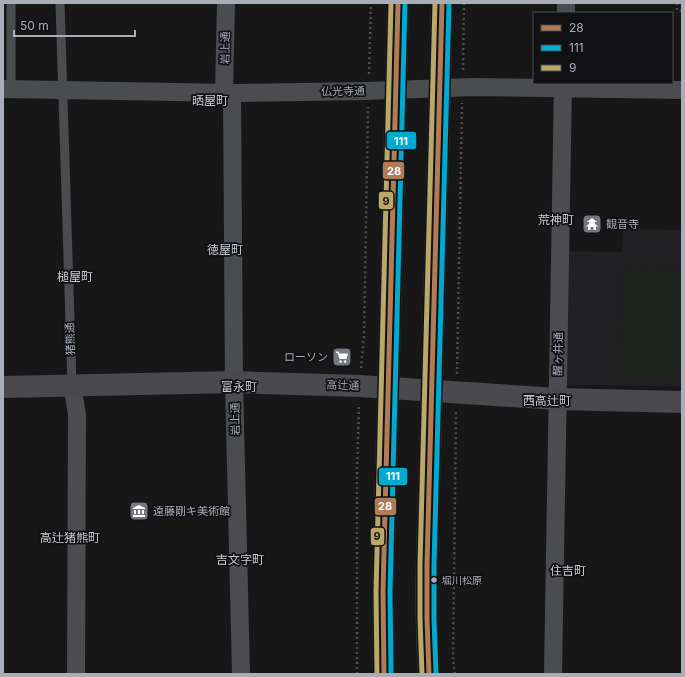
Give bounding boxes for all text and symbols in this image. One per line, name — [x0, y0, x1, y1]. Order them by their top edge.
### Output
scale bar — [14, 12, 135, 38]
legend — [533, 12, 673, 84]
text: 50 m — [20, 18, 49, 33]
text: 28 — [569, 20, 584, 35]
street label: 岩上通 — [218, 31, 232, 65]
text: 111 — [569, 40, 584, 55]
text: 9 — [569, 60, 576, 75]
street label: 仏光寺通 — [321, 84, 365, 98]
district label: 晒屋町 — [192, 93, 228, 108]
line badge: 111 — [386, 131, 417, 150]
text: 111 — [394, 134, 408, 148]
line badge: 28 — [382, 161, 405, 180]
text: 28 — [387, 164, 401, 178]
line badge: 9 — [378, 191, 394, 210]
text: 9 — [382, 194, 390, 208]
district label: 荒神町 — [538, 212, 574, 227]
temple icon: 観音寺 — [581, 213, 603, 235]
place label: 観音寺 — [606, 217, 639, 231]
district label: 徳屋町 — [207, 242, 243, 257]
district label: 槌屋町 — [57, 269, 93, 284]
street label: 猪熊通 — [62, 322, 78, 356]
street label: 醒ヶ井通 — [551, 332, 565, 376]
supermarket icon: ローソン — [331, 346, 353, 368]
place label: ローソン — [284, 350, 328, 364]
street label: 高辻通 — [326, 377, 360, 393]
district label: 富永町 — [221, 379, 257, 394]
district label: 西高辻町 — [523, 393, 571, 408]
street label: 岩上通 — [228, 402, 242, 436]
line badge: 111 — [378, 467, 408, 486]
text: 111 — [386, 469, 400, 483]
line badge: 28 — [374, 497, 397, 516]
text: 28 — [378, 499, 392, 513]
museum icon: 遠藤剛キ美術館 — [128, 500, 150, 522]
place label: 遠藤剛キ美術館 — [153, 504, 230, 518]
line badge: 9 — [370, 527, 385, 546]
text: 9 — [373, 529, 381, 543]
district label: 高辻猪熊町 — [40, 530, 100, 545]
district label: 吉文字町 — [216, 552, 264, 567]
district label: 住吉町 — [550, 563, 586, 578]
place label: 堀川松原 — [442, 574, 482, 586]
marker: 堀川松原 — [429, 575, 439, 585]

